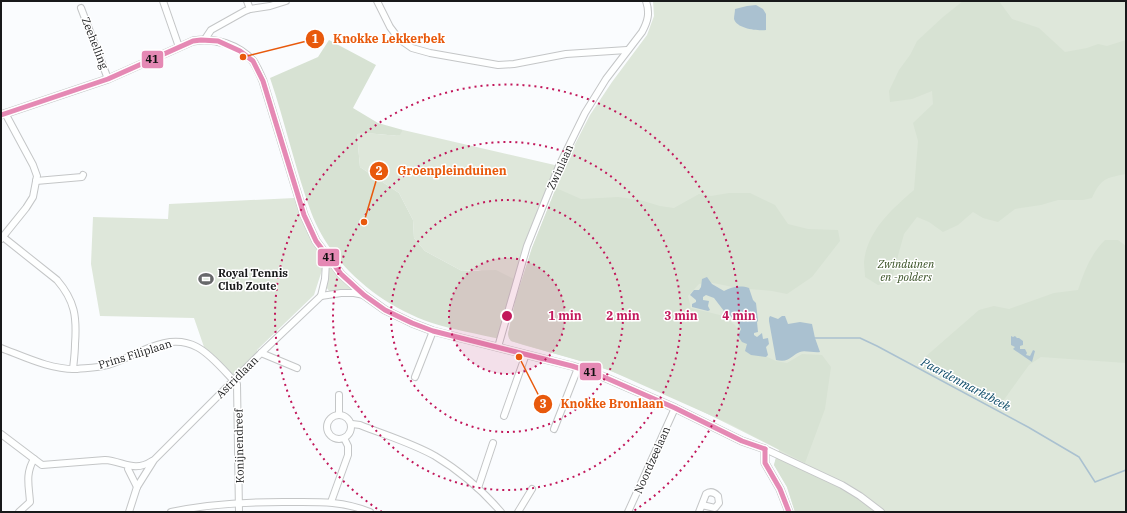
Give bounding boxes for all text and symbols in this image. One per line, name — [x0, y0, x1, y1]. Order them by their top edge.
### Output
street label: Zeehelling — [79, 15, 111, 71]
callout: Knokke Lekkerbek — [305, 27, 453, 51]
text: 1 — [311, 31, 319, 46]
text: Knokke Lekkerbek — [333, 31, 445, 46]
line badge: 41 — [141, 50, 164, 69]
text: 41 — [145, 52, 159, 66]
street label: Zwinlaan — [544, 142, 576, 192]
callout: Groenpleinduinen — [369, 159, 514, 183]
text: 2 — [375, 163, 383, 178]
text: Groenpleinduinen — [397, 163, 507, 178]
line badge: 41 — [317, 248, 340, 267]
text: 41 — [322, 250, 336, 264]
park label: Zwinduinen en -polders — [877, 257, 935, 284]
place label: Royal Tennis Club Zoute — [218, 266, 288, 293]
sports icon: Royal Tennis Club Zoute — [197, 270, 215, 288]
text: 1 min — [548, 308, 582, 323]
text: 2 min — [606, 308, 640, 323]
text: 3 min — [664, 308, 698, 323]
text: 4 min — [722, 308, 756, 323]
centre of rings — [500, 309, 514, 323]
street label: Prins Filiplaan — [97, 336, 173, 372]
street label: Astridlaan — [213, 353, 261, 401]
water label: Paardenmarktbeek — [918, 354, 1014, 414]
line badge: 41 — [579, 362, 602, 381]
text: 41 — [583, 365, 597, 379]
callout: Knokke Bronlaan — [533, 392, 672, 416]
text: 3 — [539, 396, 547, 411]
text: Knokke Bronlaan — [560, 396, 664, 411]
street label: Konijnendreef — [231, 407, 247, 483]
street label: Noordzeelaan — [631, 424, 673, 496]

